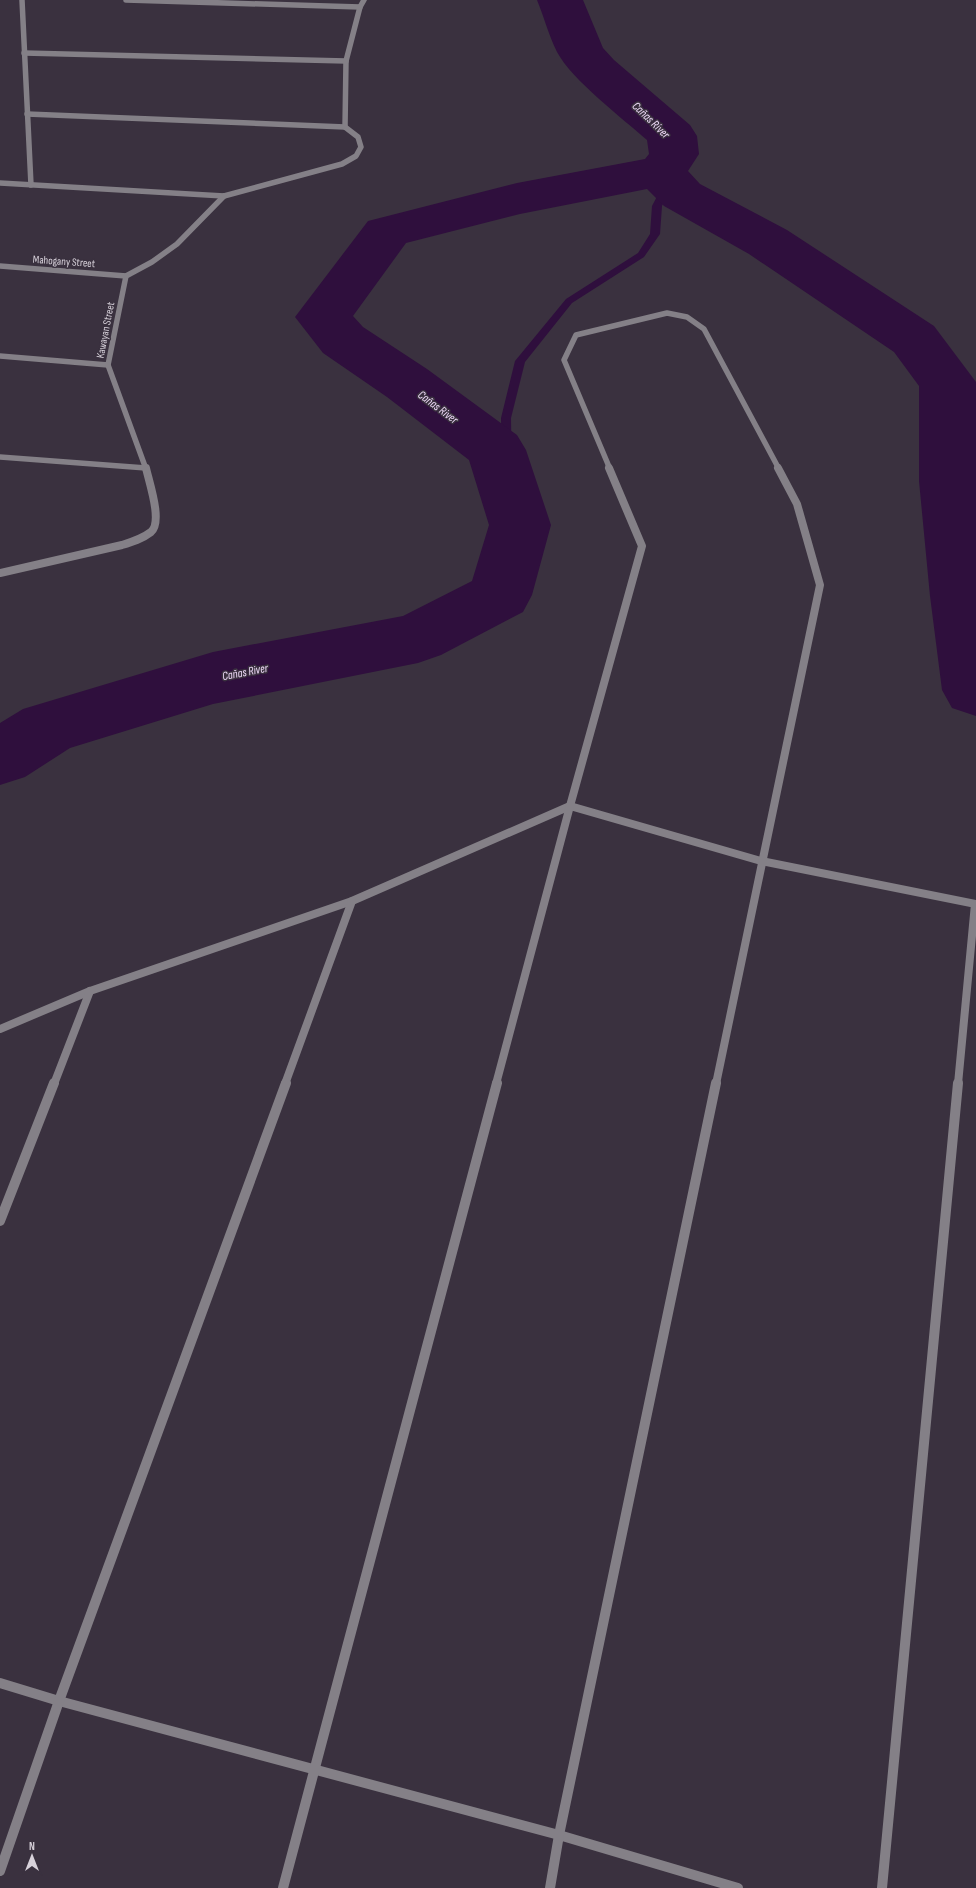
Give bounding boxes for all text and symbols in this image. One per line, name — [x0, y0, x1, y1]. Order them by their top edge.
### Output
water label: Cañas River — [629, 99, 673, 142]
street label: Mahogany Street — [32, 253, 96, 270]
street label: Kawayan Street — [94, 300, 117, 359]
water label: Cañas River — [415, 387, 461, 428]
water label: Cañas River — [221, 661, 270, 684]
north arrow — [12, 1836, 52, 1876]
text: N — [29, 1840, 35, 1853]

